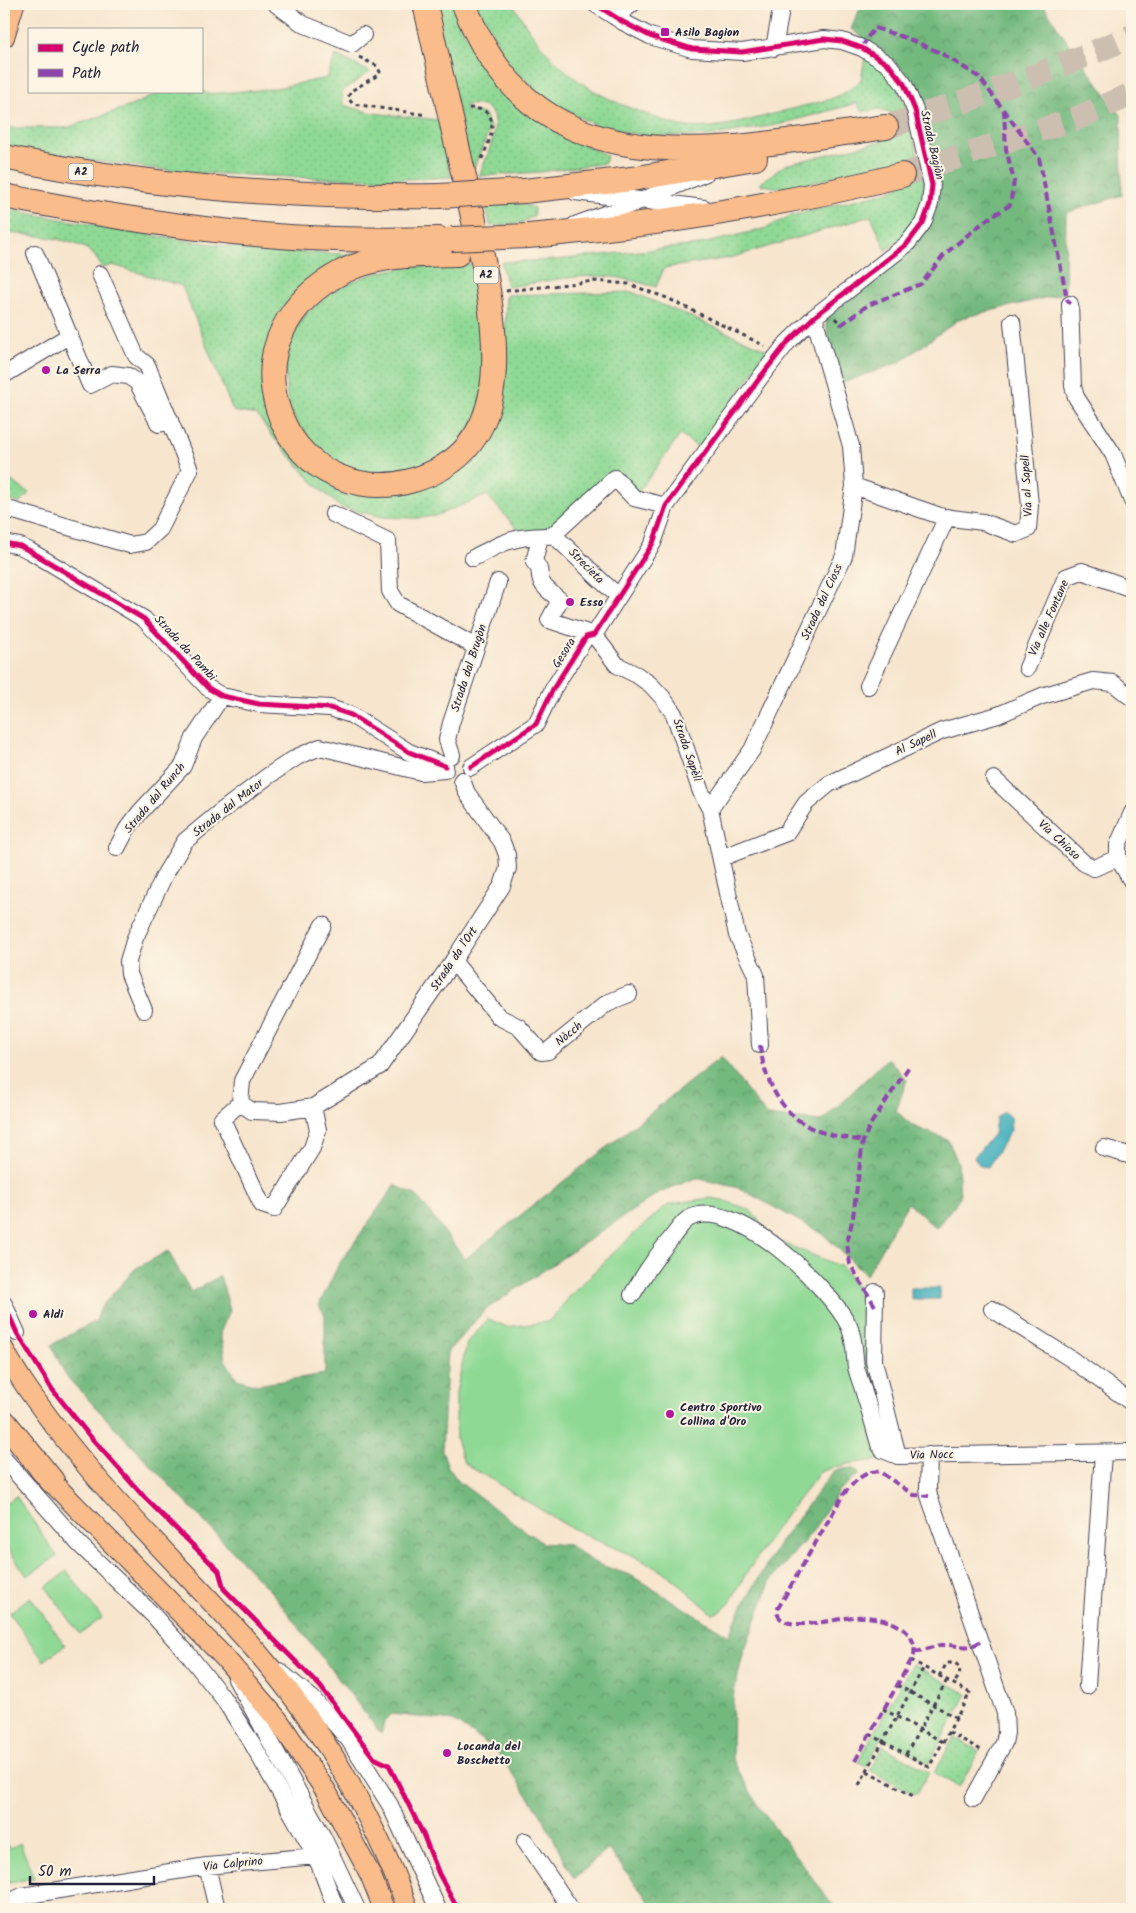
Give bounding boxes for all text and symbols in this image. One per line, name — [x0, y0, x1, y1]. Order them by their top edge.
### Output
place label: Asilo Bagion — [675, 23, 740, 42]
marker: Asilo Bagion — [659, 26, 671, 38]
legend — [28, 28, 202, 92]
text: Cycle path — [72, 36, 139, 60]
text: Path — [72, 62, 101, 86]
street label: Strada Bagiòn — [915, 108, 949, 182]
road number: A2 — [68, 163, 94, 180]
road number: A2 — [474, 266, 498, 284]
place label: La Serra — [56, 361, 101, 380]
marker: La Serra — [40, 364, 52, 376]
street label: Via al Sapell — [1016, 454, 1038, 517]
street label: Strecieta — [564, 544, 609, 589]
street label: Strada dal Cioss — [796, 561, 848, 643]
street label: Via alle Fontane — [1024, 576, 1075, 659]
place label: Esso — [580, 593, 604, 612]
marker: Esso — [564, 596, 576, 608]
street label: Strada da Pambi — [149, 611, 221, 686]
street label: Strada dal Brugòn — [446, 622, 492, 714]
street label: Gesora — [547, 634, 581, 672]
street label: Strada Sapèll — [667, 716, 707, 784]
street label: Al Sapell — [892, 725, 940, 761]
street label: Strada dal Runch — [120, 758, 190, 838]
street label: Strada dal Mator — [188, 774, 268, 842]
street label: Via Chioso — [1033, 815, 1085, 865]
street label: Strada da l'Ort — [425, 923, 483, 995]
street label: Nòcch — [551, 1017, 587, 1051]
place label: Aldi — [43, 1305, 64, 1324]
marker: Aldi — [27, 1308, 39, 1320]
place label: Centro Sportivo Collina d'Oro — [680, 1398, 762, 1431]
marker: Centro Sportivo Collina d'Oro — [664, 1408, 676, 1420]
street label: Via Nocc — [910, 1445, 954, 1465]
place label: Locanda del Boschetto — [457, 1737, 521, 1770]
marker: Locanda del Boschetto — [441, 1747, 453, 1759]
street label: Via Calprino — [202, 1851, 264, 1877]
scale bar — [30, 1853, 154, 1885]
text: 50 m — [38, 1860, 72, 1884]

